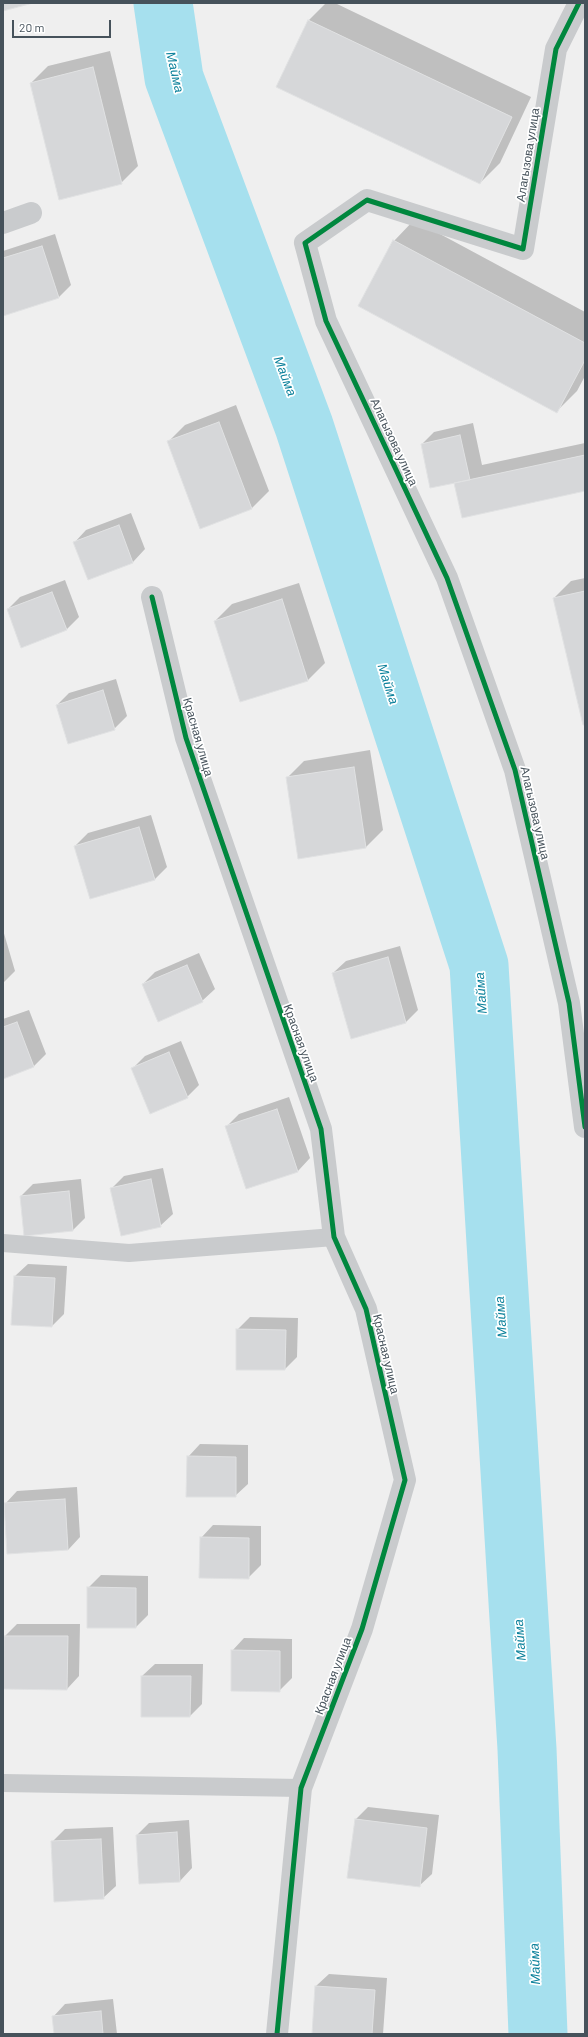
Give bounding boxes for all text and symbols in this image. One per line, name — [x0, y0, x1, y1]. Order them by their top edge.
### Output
scale bar — [14, 12, 113, 38]
text: 20 m — [19, 20, 45, 34]
water label: Майма — [163, 50, 187, 94]
street label: Алагызова улица — [513, 107, 543, 203]
water label: Майма — [270, 354, 300, 398]
street label: Алагызова улица — [367, 396, 421, 488]
water label: Майма — [374, 662, 402, 706]
street label: Красная улица — [180, 696, 216, 778]
street label: Алагызова улица — [517, 765, 553, 861]
water label: Майма — [472, 972, 490, 1014]
street label: Красная улица — [280, 1002, 322, 1084]
water label: Майма — [492, 1296, 510, 1338]
street label: Красная улица — [370, 1313, 402, 1395]
water label: Майма — [511, 1619, 529, 1661]
street label: Красная улица — [312, 1635, 354, 1717]
water label: Майма — [526, 1943, 544, 1985]

